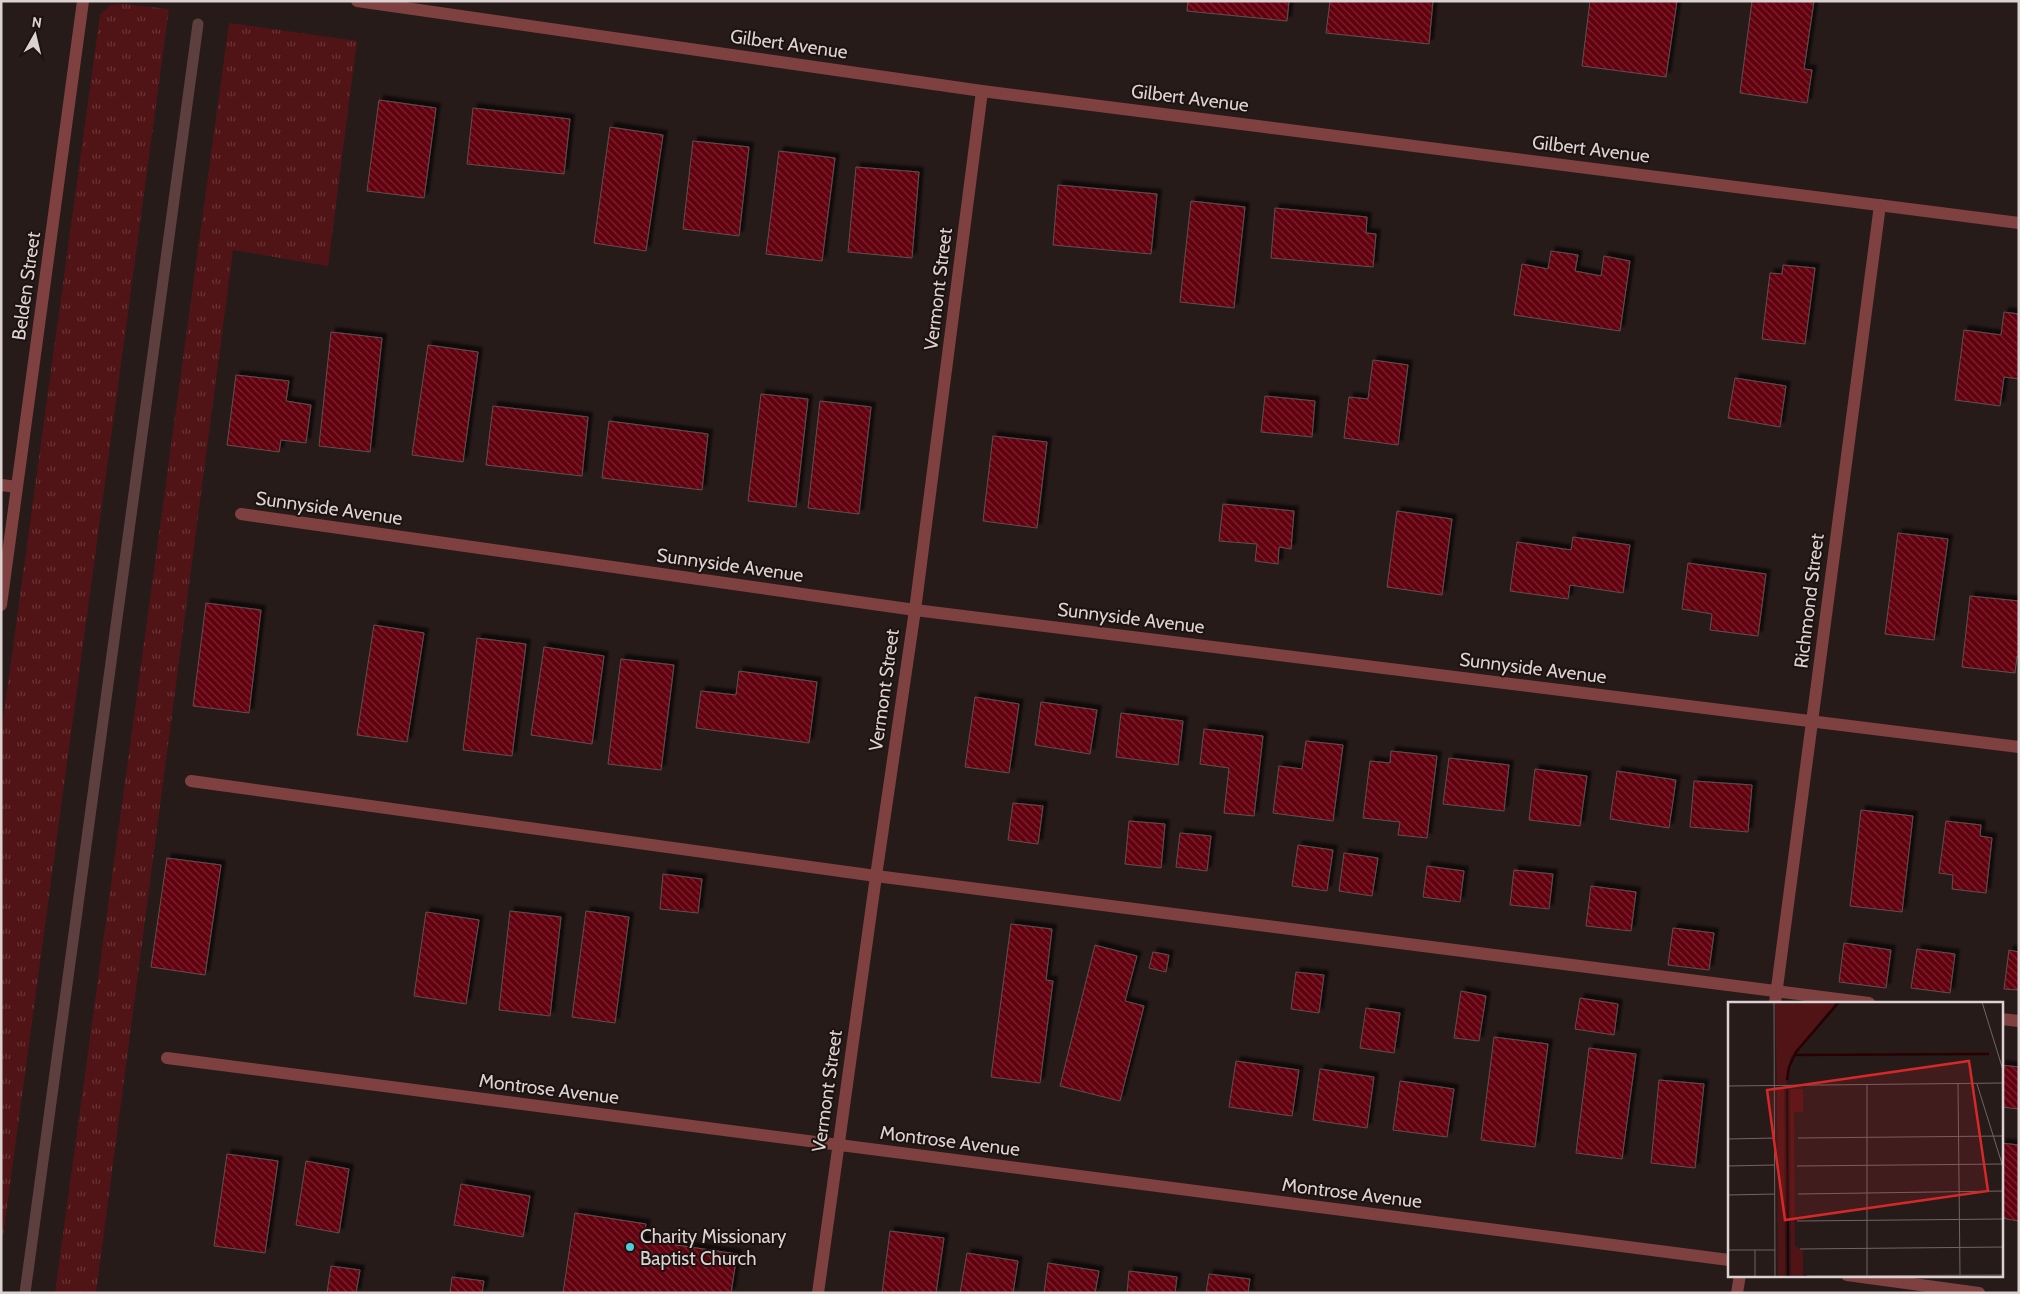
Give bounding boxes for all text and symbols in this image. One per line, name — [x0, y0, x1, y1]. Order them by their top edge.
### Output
north arrow — [10, 10, 60, 60]
text: N — [31, 13, 43, 32]
street label: Gilbert Avenue — [729, 24, 849, 64]
street label: Gilbert Avenue — [1130, 79, 1250, 117]
street label: Gilbert Avenue — [1531, 130, 1651, 168]
street label: Vermont Street — [919, 226, 957, 352]
street label: Belden Street — [7, 230, 45, 342]
street label: Sunnyside Avenue — [254, 486, 404, 530]
street label: Richmond Street — [1789, 532, 1829, 670]
street label: Sunnyside Avenue — [655, 543, 805, 587]
street label: Sunnyside Avenue — [1056, 598, 1206, 638]
street label: Vermont Street — [864, 627, 904, 753]
street label: Sunnyside Avenue — [1458, 648, 1608, 688]
inset map — [1728, 1002, 2002, 1276]
street label: Vermont Street — [807, 1028, 847, 1154]
street label: Montrose Avenue — [478, 1069, 621, 1109]
street label: Montrose Avenue — [879, 1121, 1022, 1161]
street label: Montrose Avenue — [1281, 1173, 1424, 1213]
place label: Charity Missionary Baptist Church — [640, 1225, 787, 1270]
marker: Charity Missionary Baptist Church — [624, 1241, 636, 1253]

